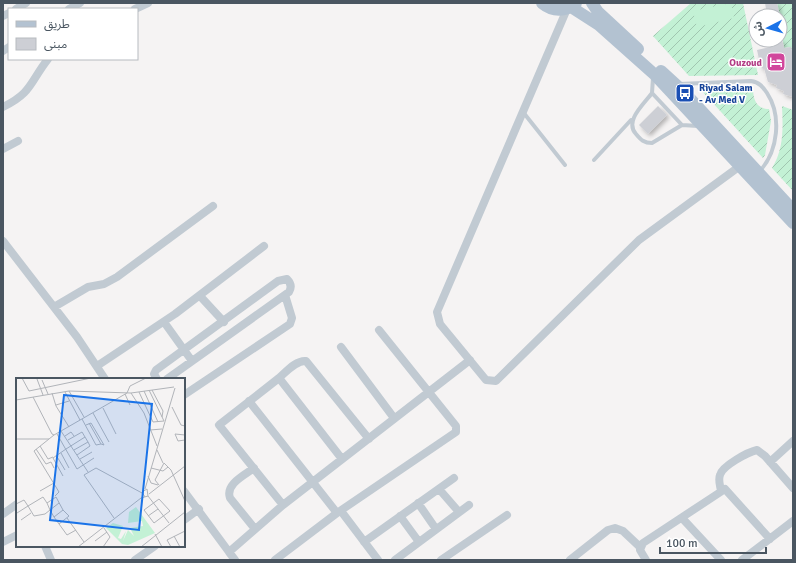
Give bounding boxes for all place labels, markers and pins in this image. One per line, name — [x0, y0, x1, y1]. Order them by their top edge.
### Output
hotel icon: Ouzoud — [765, 51, 787, 73]
place label: Ouzoud — [729, 57, 763, 69]
bus stop icon: Riyad Salam - Av Med V — [674, 82, 696, 104]
place label: Riyad Salam - Av Med V — [699, 82, 753, 106]

